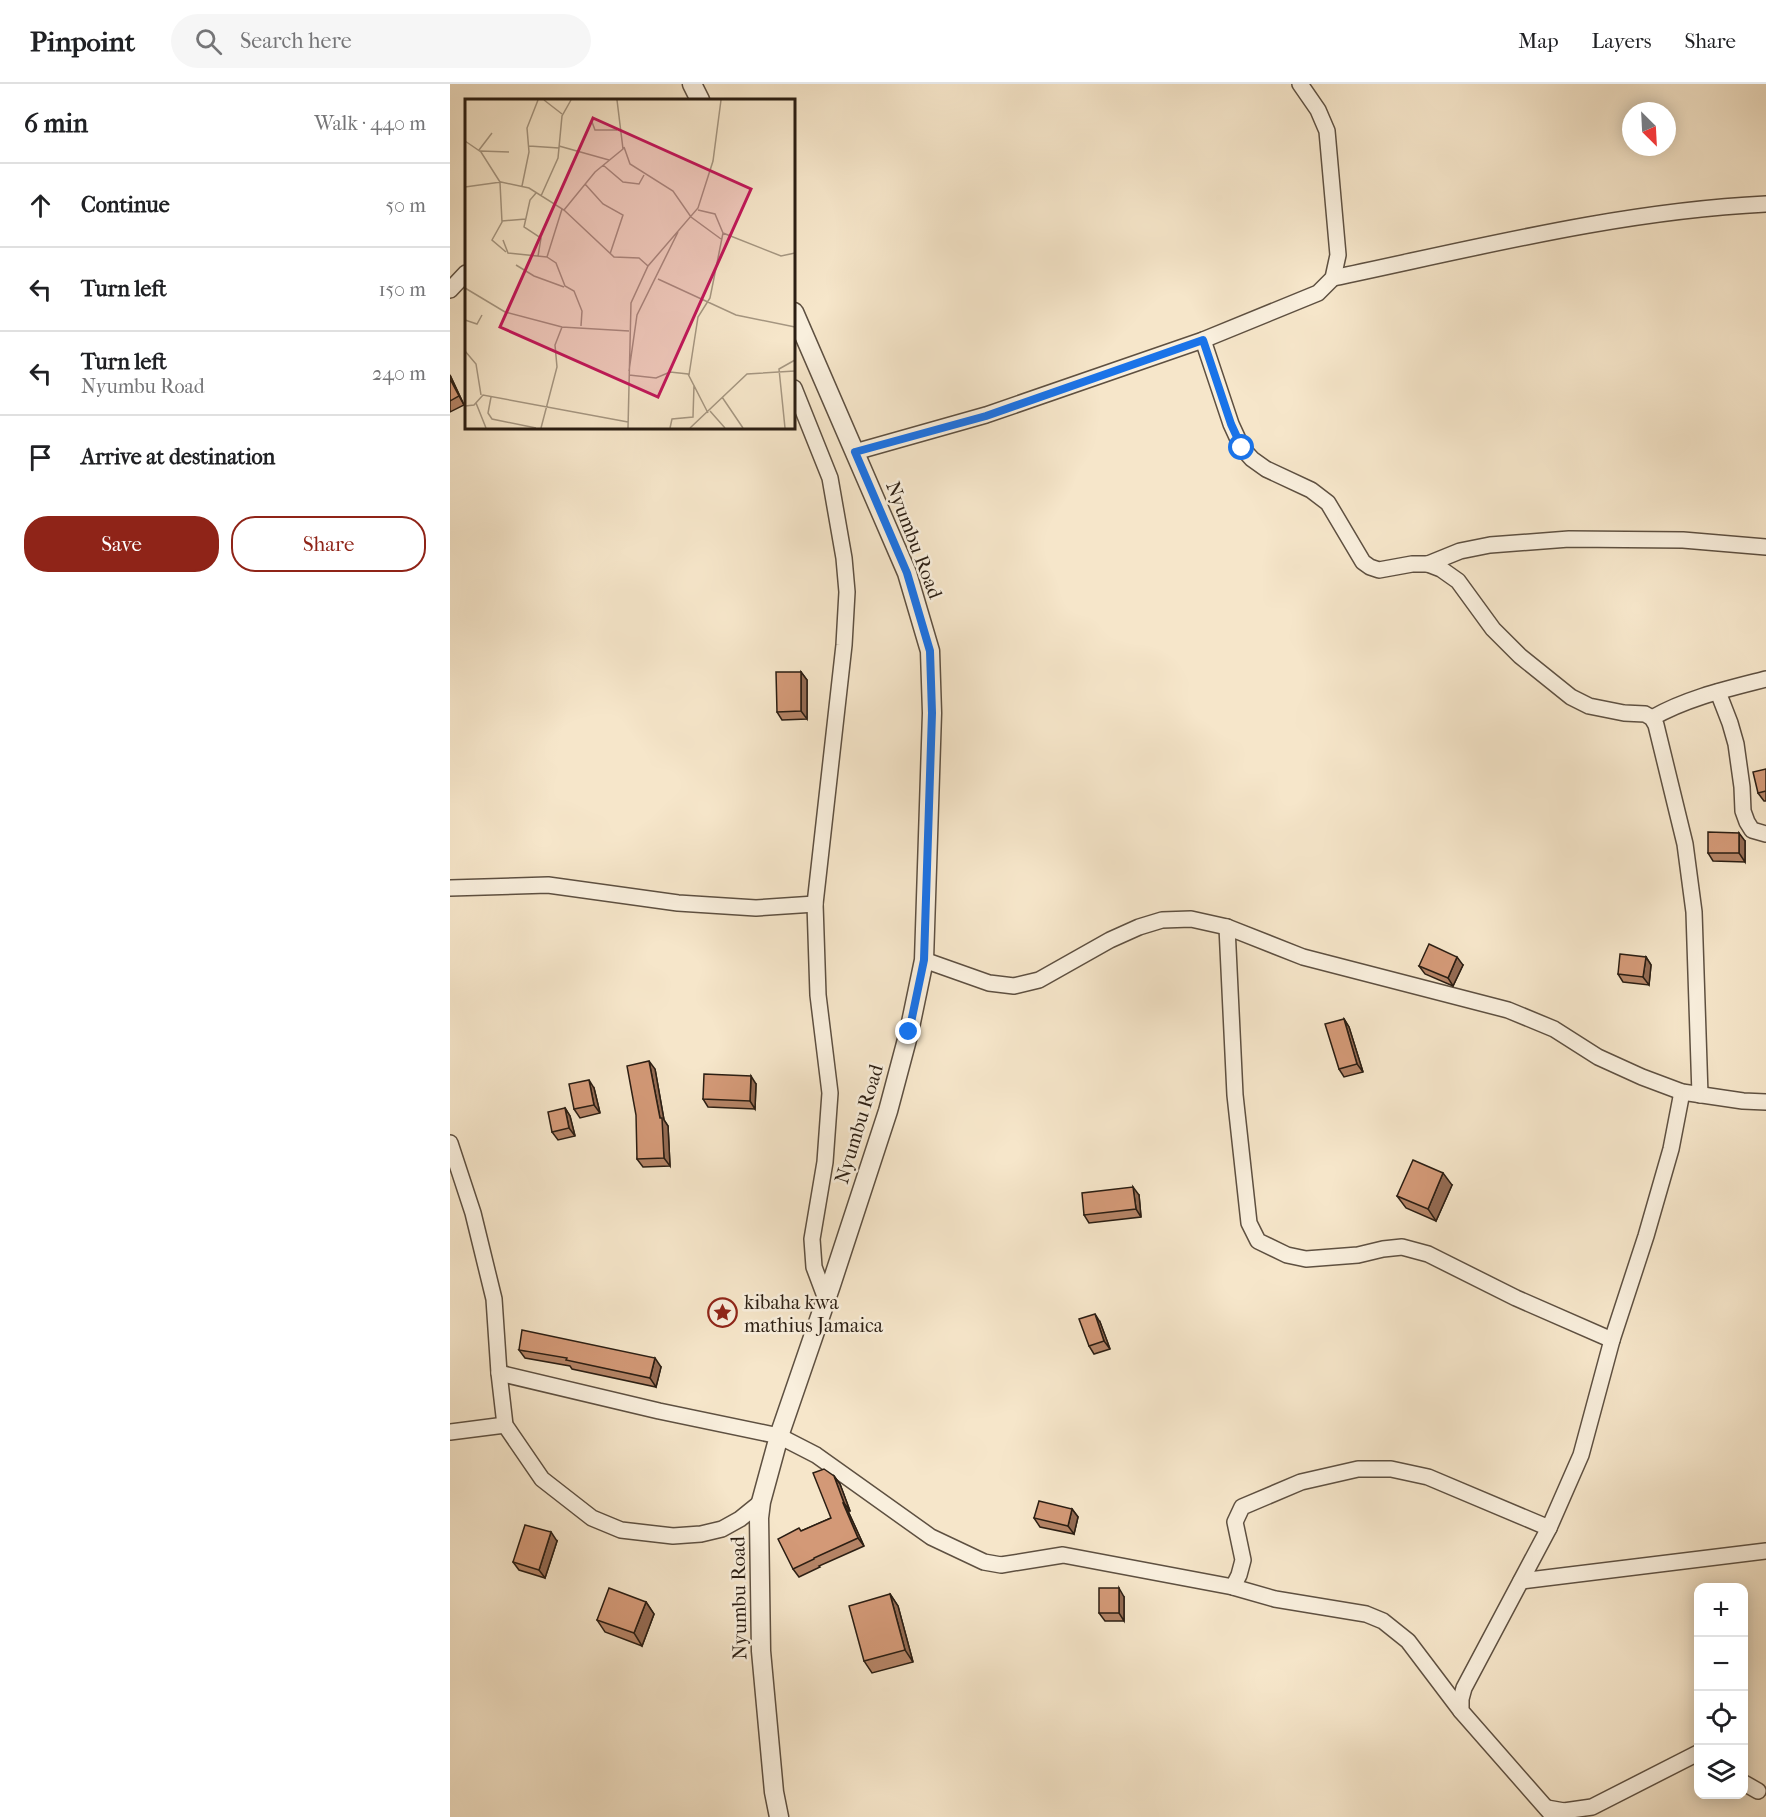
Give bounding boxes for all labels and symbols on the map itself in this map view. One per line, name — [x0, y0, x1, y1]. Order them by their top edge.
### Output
inset map — [465, 99, 795, 429]
north arrow — [1622, 102, 1676, 156]
route start — [1228, 434, 1254, 460]
street label: Nyumbu Road — [881, 478, 947, 603]
route end — [895, 1018, 921, 1044]
street label: Nyumbu Road — [830, 1060, 888, 1187]
place label: kibaha kwa mathius Jamaica — [744, 1291, 884, 1337]
place icon: kibaha kwa mathius Jamaica — [707, 1297, 739, 1329]
street label: Nyumbu Road — [726, 1535, 752, 1660]

